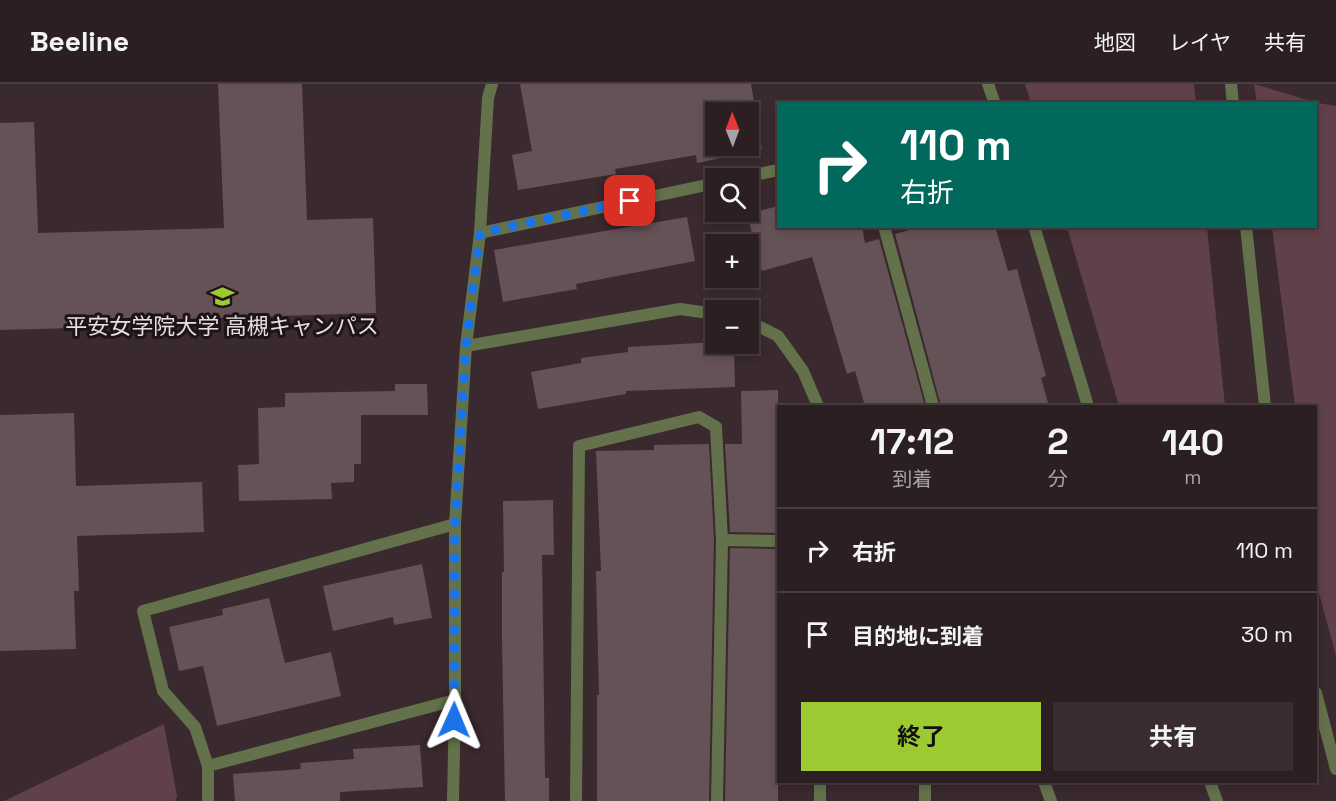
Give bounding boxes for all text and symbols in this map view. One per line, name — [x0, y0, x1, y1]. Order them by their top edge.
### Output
text: Beeline — [30, 23, 129, 59]
text: 地図 — [1094, 29, 1136, 56]
text: レイヤ — [1169, 29, 1231, 56]
text: 共有 — [1264, 29, 1306, 56]
north arrow — [705, 102, 759, 156]
map controls — [705, 102, 759, 354]
text: 110 m — [900, 119, 1012, 172]
icon: right — [801, 126, 879, 204]
button: search — [705, 168, 759, 222]
pin — [604, 175, 655, 226]
text: 右折 — [900, 175, 954, 210]
icon: arrive — [613, 184, 646, 217]
button: + — [705, 234, 759, 288]
school or university icon: 平安女学院大学 高槻キャンパス — [209, 284, 235, 310]
button: − — [705, 300, 759, 354]
place label: 平安女学院大学 高槻キャンパス — [65, 312, 379, 340]
text: 17:12 — [870, 419, 954, 465]
text: 2 — [1047, 419, 1069, 465]
text: 140 — [1162, 420, 1224, 466]
text: m — [1184, 464, 1201, 490]
text: 到着 — [892, 466, 932, 492]
text: 分 — [1048, 466, 1068, 492]
icon: right — [801, 534, 834, 567]
text: 110 m — [1236, 536, 1293, 564]
text: 右折 — [852, 538, 896, 566]
icon: arrive — [801, 618, 834, 651]
text: 30 m — [1241, 620, 1293, 648]
text: 目的地に到着 — [852, 622, 984, 650]
position arrow — [422, 688, 486, 752]
button: 終了 — [801, 702, 1041, 771]
button: 共有 — [1053, 702, 1293, 771]

